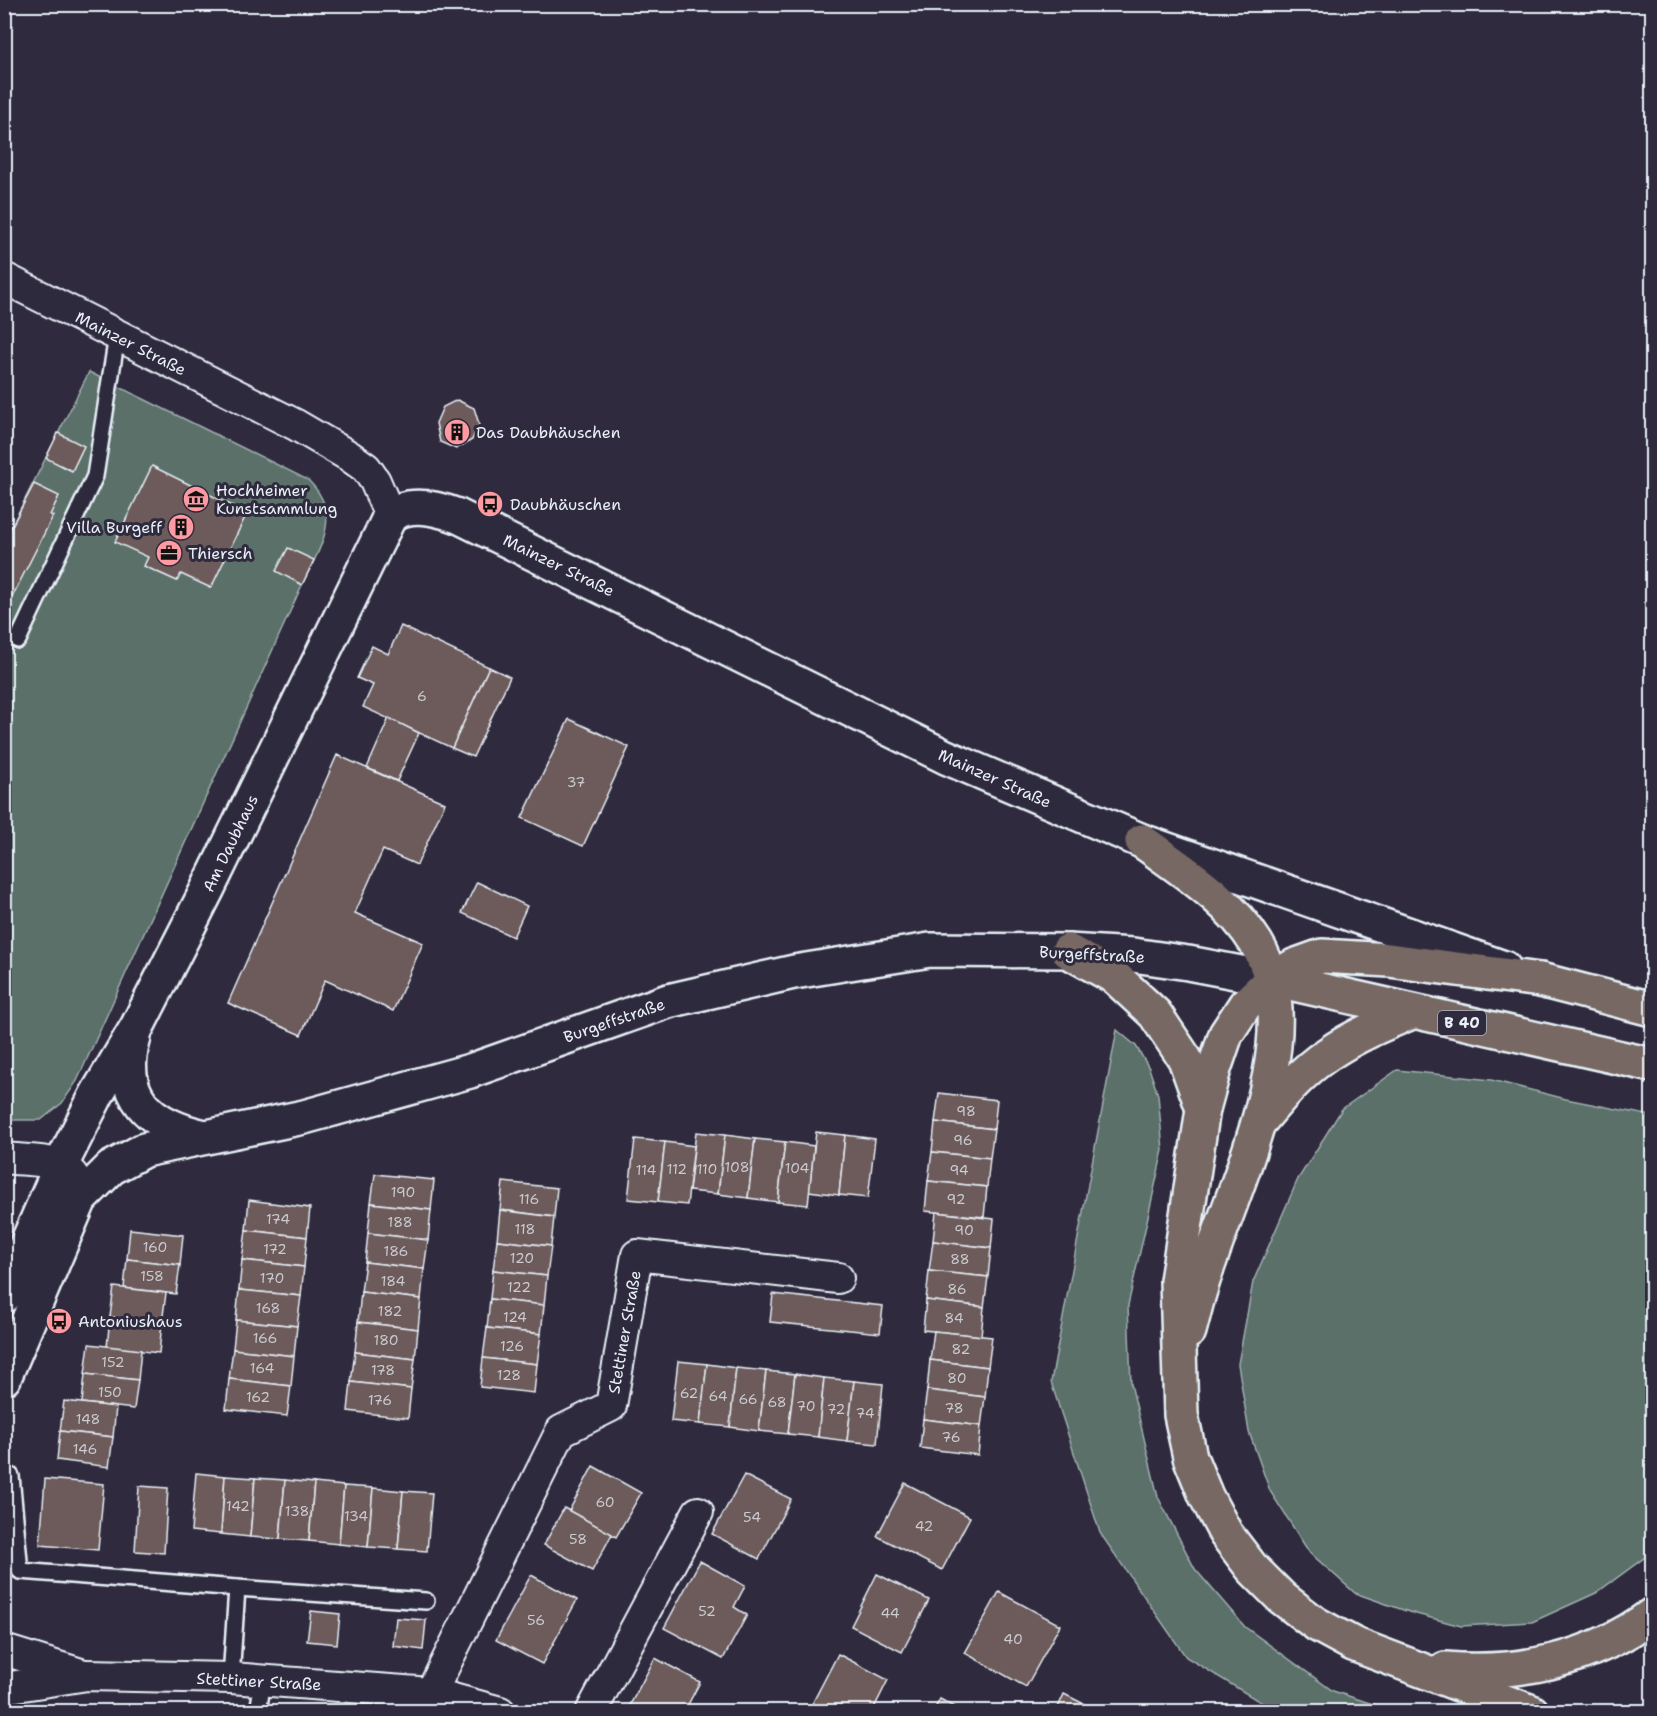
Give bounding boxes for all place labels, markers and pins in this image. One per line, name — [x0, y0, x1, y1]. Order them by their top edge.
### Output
building icon: Das Daubhäuschen — [442, 417, 472, 447]
place label: Das Daubhäuschen — [476, 422, 621, 443]
place label: Hochheimer Kunstsammlung — [216, 480, 337, 519]
museum icon: Hochheimer Kunstsammlung — [181, 484, 211, 514]
bus stop icon: Daubhäuschen — [475, 489, 505, 519]
place label: Daubhäuschen — [510, 494, 621, 515]
building icon: Villa Burgeff — [166, 512, 196, 542]
place label: Villa Burgeff — [66, 517, 163, 538]
office icon: Thiersch — [154, 538, 184, 568]
place label: Thiersch — [188, 543, 252, 564]
bus stop icon: Antoniushaus — [44, 1306, 74, 1336]
place label: Antoniushaus — [78, 1311, 183, 1332]

